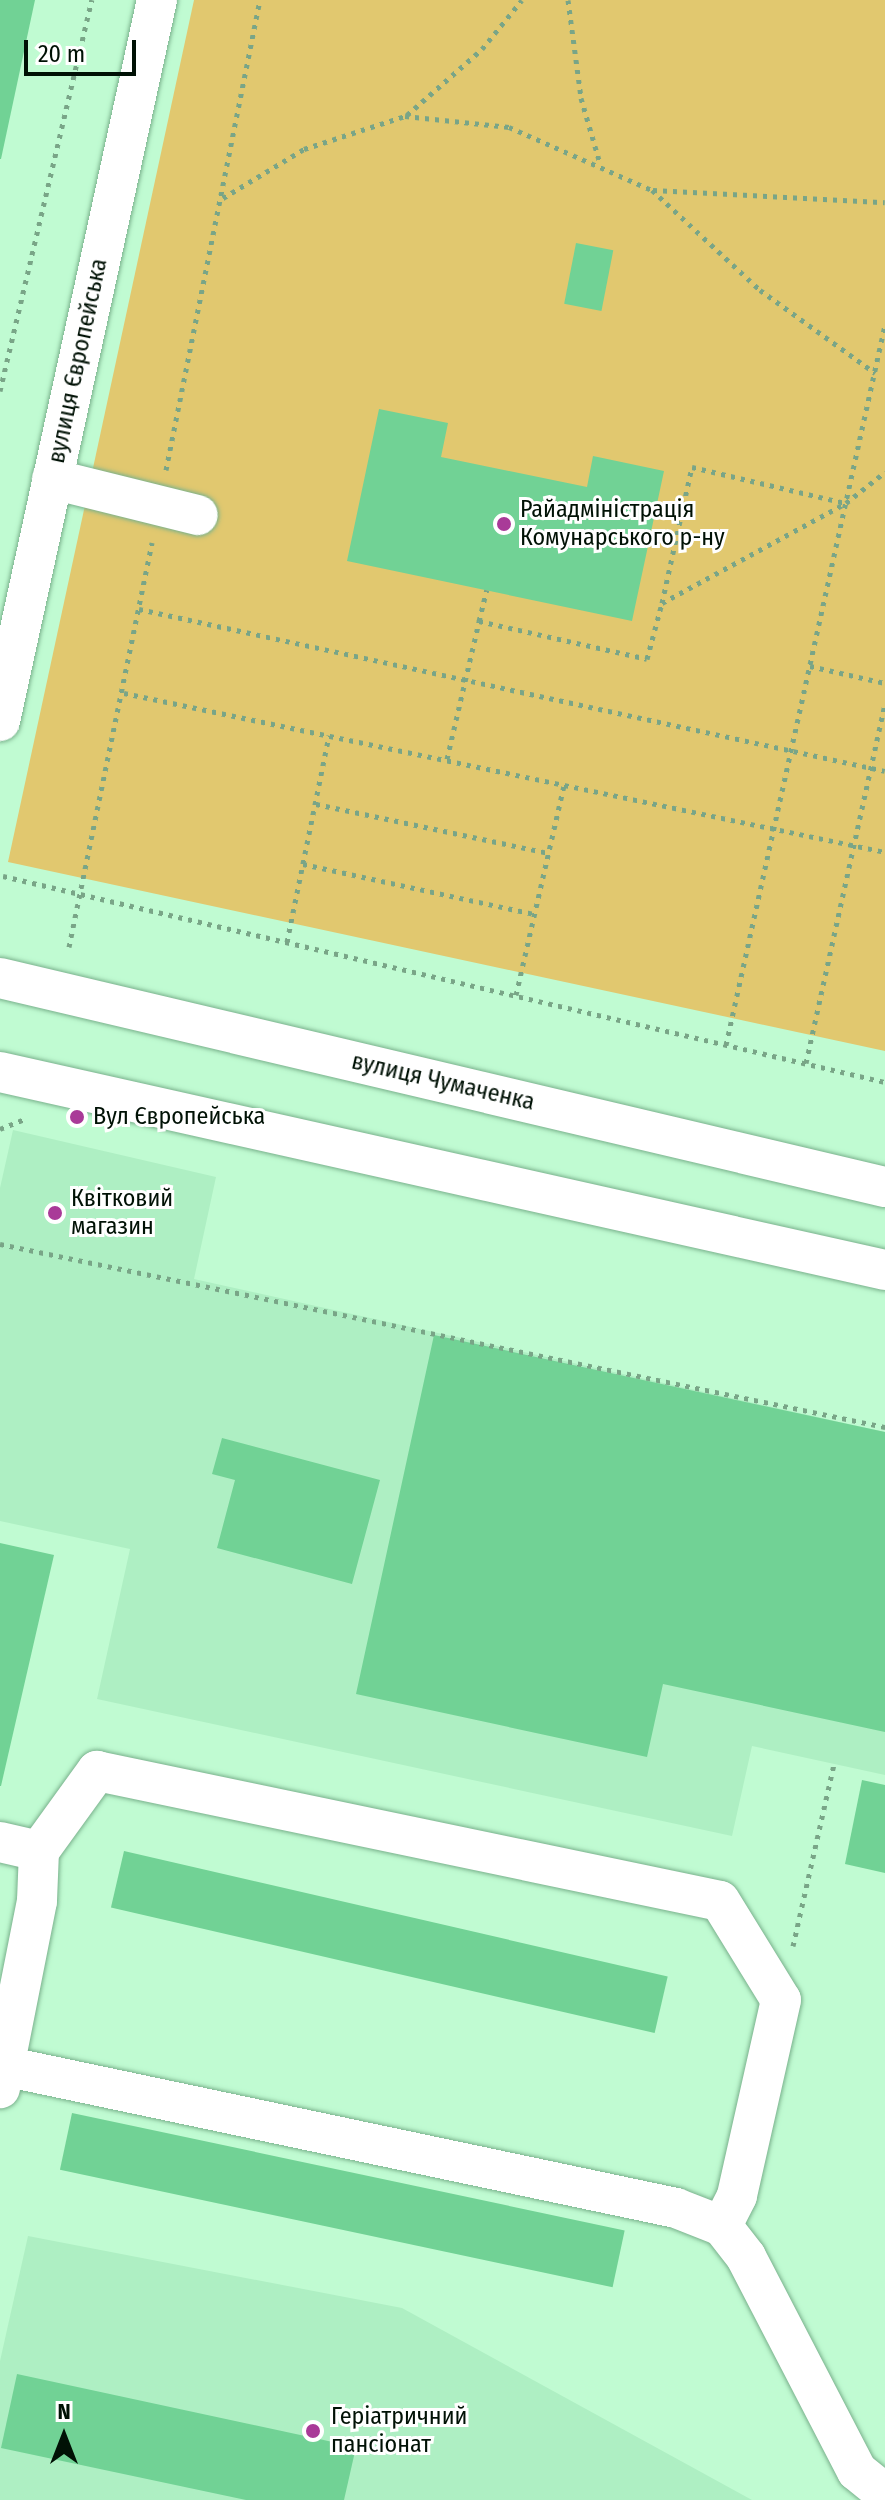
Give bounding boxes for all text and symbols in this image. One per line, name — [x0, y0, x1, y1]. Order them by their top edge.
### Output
scale bar — [28, 24, 140, 74]
text: 20 m — [38, 40, 85, 68]
street label: вулиця Європейська — [42, 256, 114, 466]
place label: Райадміністрація Комунарського р-ну — [520, 496, 725, 552]
marker: Райадміністрація Комунарського р-ну — [495, 515, 513, 533]
street label: вулиця Чумаченка — [349, 1047, 537, 1117]
place label: Вул Європейська — [93, 1103, 265, 1131]
marker: Вул Європейська — [68, 1108, 86, 1126]
place label: Квітковий магазин — [71, 1185, 173, 1241]
marker: Квітковий магазин — [46, 1204, 64, 1222]
north arrow — [24, 2396, 104, 2476]
text: N — [57, 2398, 71, 2425]
place label: Геріатричний пансіонат — [331, 2403, 467, 2459]
marker: Геріатричний пансіонат — [302, 2420, 324, 2442]

